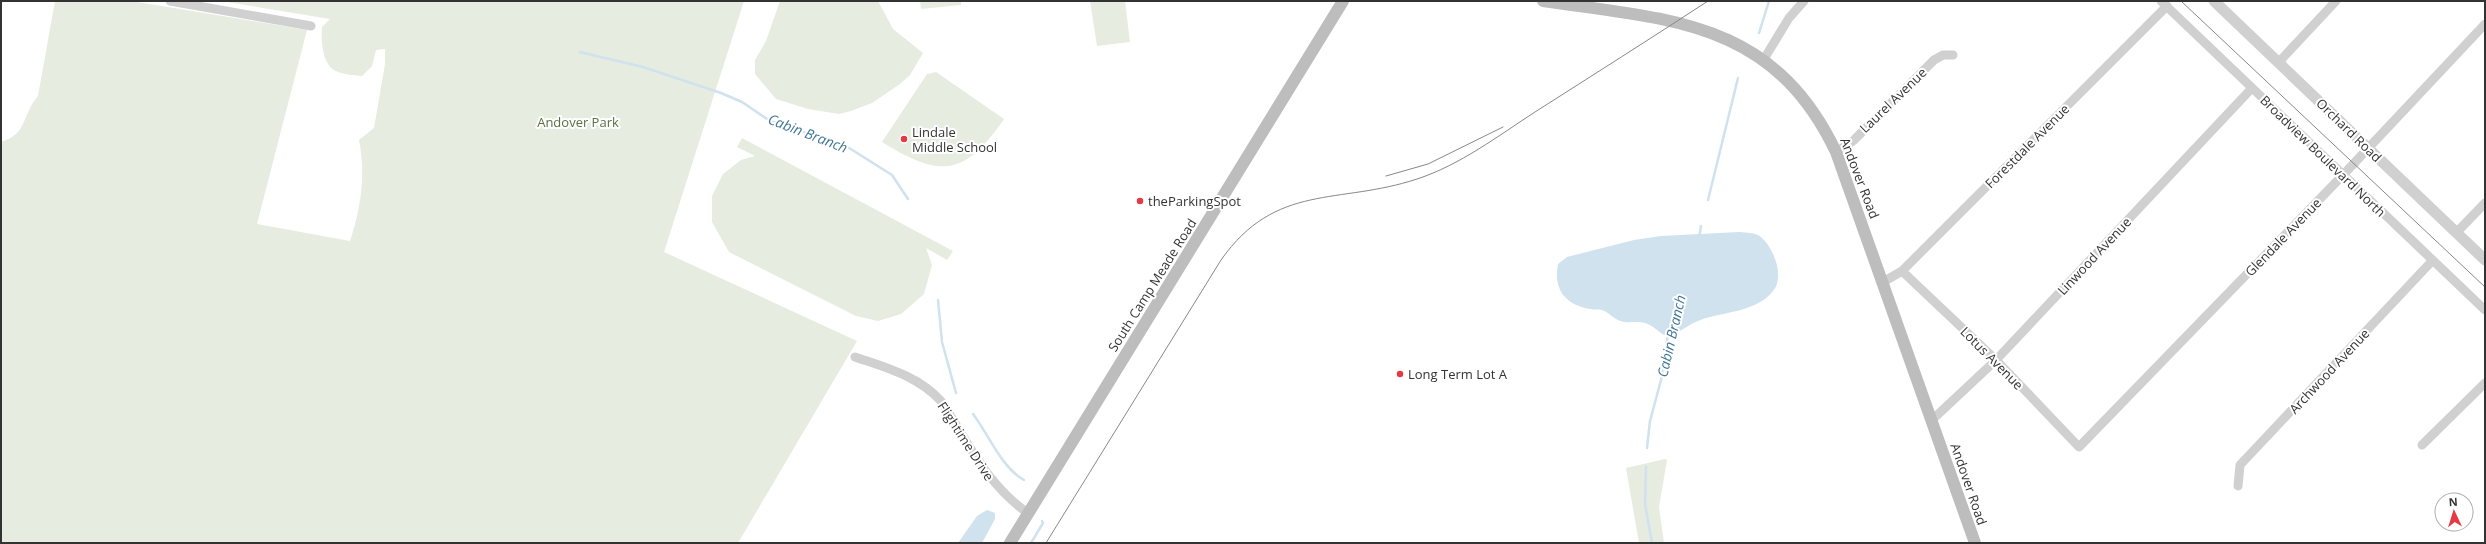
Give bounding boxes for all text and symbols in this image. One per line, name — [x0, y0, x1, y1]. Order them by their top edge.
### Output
street label: Laurel Avenue — [1856, 63, 1930, 137]
street label: Broadview Boulevard North — [2256, 91, 2390, 221]
street label: Orchard Road — [2312, 94, 2386, 166]
street label: Forestdale Avenue — [1981, 100, 2073, 192]
water label: Cabin Branch — [765, 109, 851, 157]
park label: Andover Park — [537, 113, 619, 131]
place label: Lindale Middle School — [912, 123, 997, 156]
marker: Lindale Middle School — [899, 134, 909, 144]
street label: Andover Road — [1836, 135, 1884, 221]
place label: theParkingSpot — [1148, 192, 1241, 210]
street label: Glendale Avenue — [2241, 194, 2325, 280]
marker: theParkingSpot — [1135, 196, 1145, 206]
street label: Linwood Avenue — [2053, 213, 2135, 299]
street label: South Camp Meade Road — [1104, 215, 1200, 355]
water label: Cabin Branch — [1652, 293, 1690, 379]
street label: Lotus Avenue — [1957, 323, 2027, 393]
street label: Archwood Avenue — [2285, 325, 2373, 417]
place label: Long Term Lot A — [1408, 365, 1508, 383]
marker: Long Term Lot A — [1395, 369, 1405, 379]
street label: Flightime Drive — [934, 398, 998, 484]
street label: Andover Road — [1947, 441, 1991, 527]
north arrow — [2434, 492, 2474, 532]
text: N — [2448, 494, 2458, 509]

